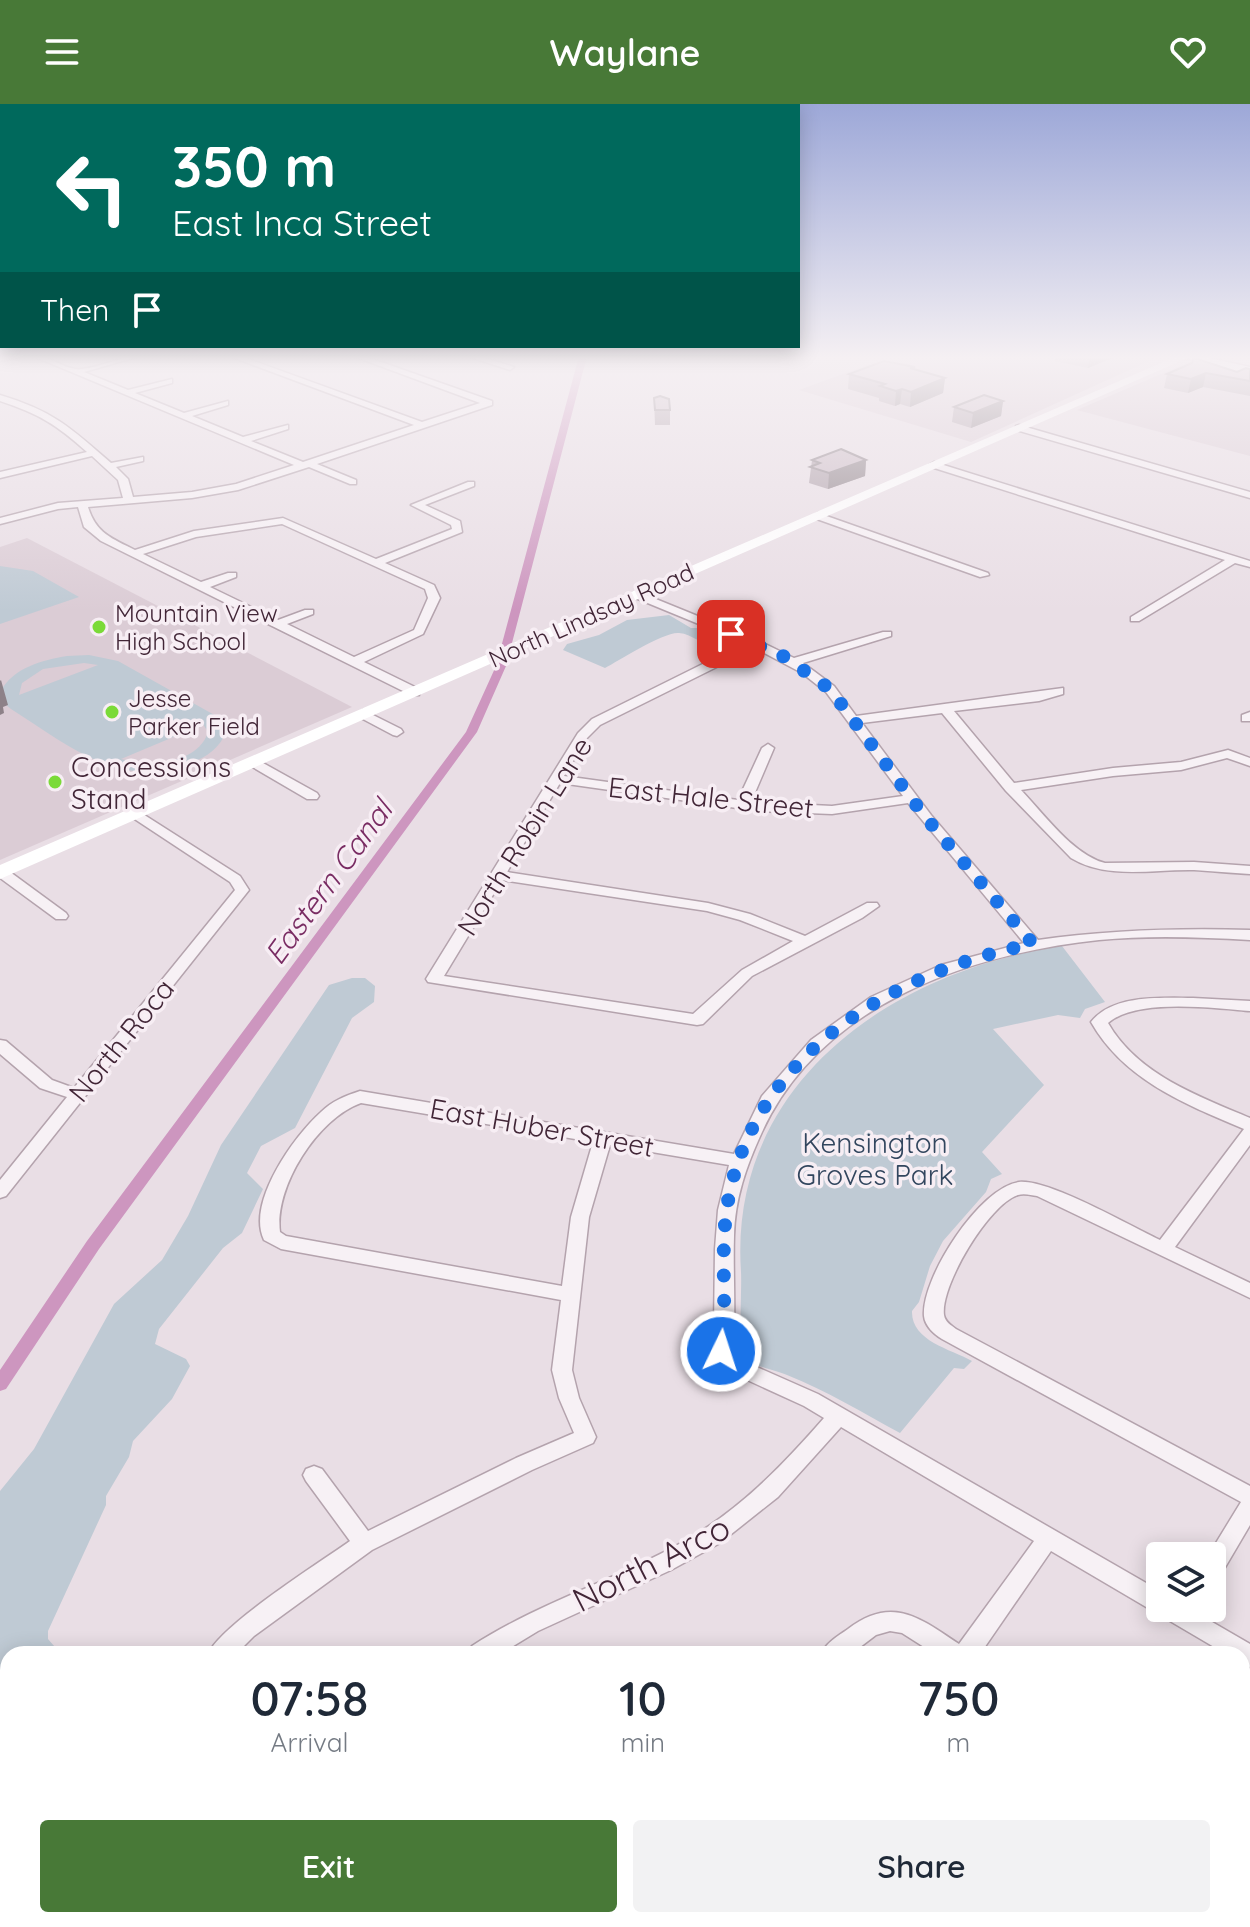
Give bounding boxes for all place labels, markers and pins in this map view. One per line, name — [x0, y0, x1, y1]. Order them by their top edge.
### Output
place label: Mountain View High School — [115, 598, 278, 656]
pin — [697, 600, 765, 668]
marker: Mountain View High School — [90, 618, 108, 636]
place label: Jesse Parker Field — [128, 683, 260, 741]
marker: Jesse Parker Field — [103, 703, 121, 721]
place label: Concessions Stand — [71, 749, 231, 816]
marker: Concessions Stand — [46, 773, 64, 791]

